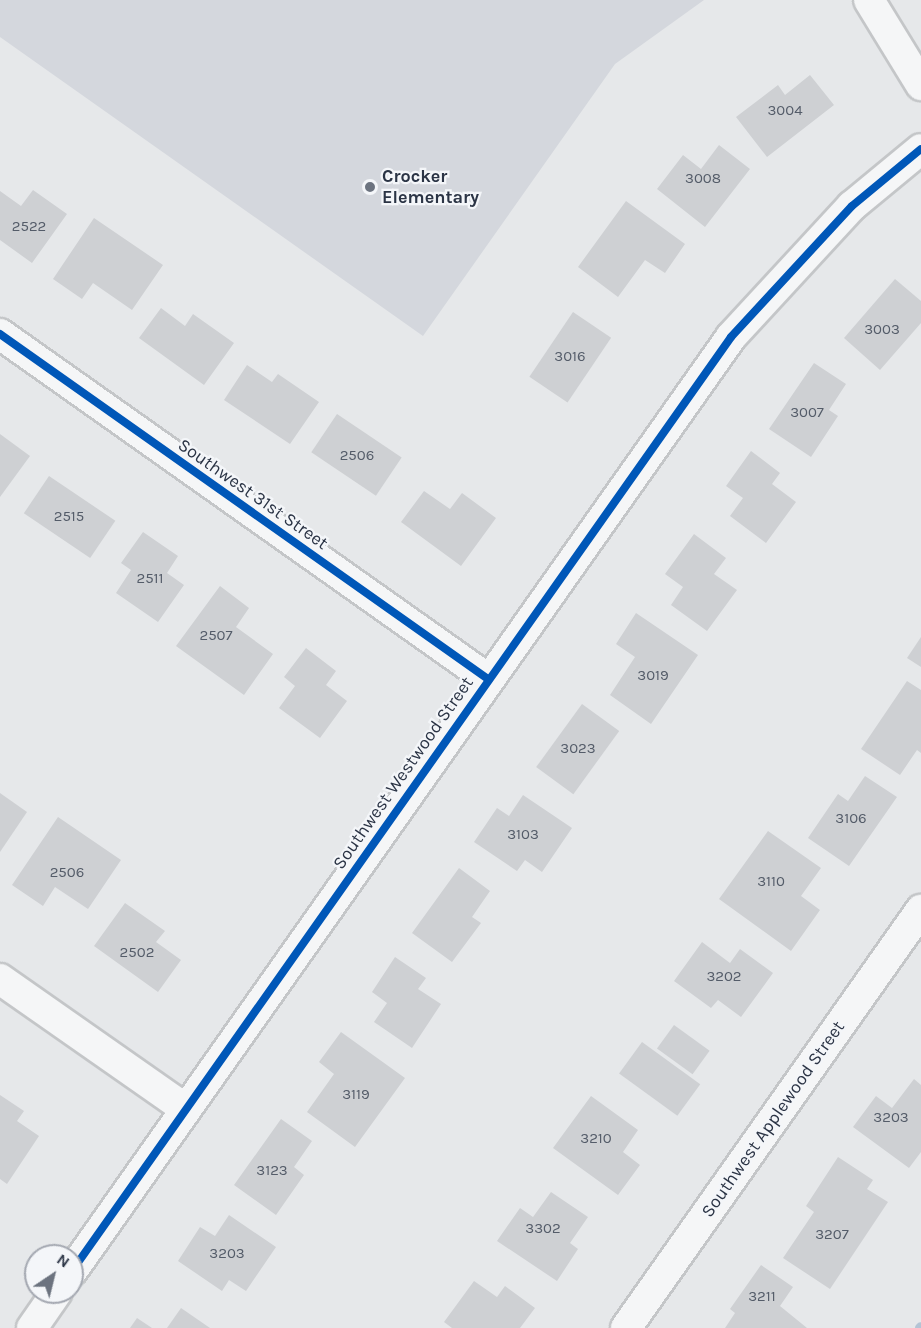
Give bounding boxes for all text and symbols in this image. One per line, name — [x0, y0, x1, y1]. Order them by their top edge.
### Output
house number: 3004 — [767, 102, 803, 120]
place label: Crocker Elementary — [382, 166, 479, 208]
house number: 3008 — [685, 170, 721, 188]
marker: Crocker Elementary — [363, 180, 377, 194]
house number: 2522 — [12, 218, 46, 236]
house number: 3003 — [864, 321, 900, 339]
house number: 3016 — [554, 348, 586, 366]
house number: 3007 — [790, 404, 824, 422]
street label: Southwest 31st Street — [174, 434, 332, 554]
house number: 2506 — [340, 447, 374, 465]
house number: 2515 — [54, 508, 84, 526]
house number: 2511 — [136, 570, 164, 588]
house number: 2507 — [199, 627, 233, 645]
house number: 3019 — [637, 667, 669, 685]
street label: Southwest Westwood Street — [328, 673, 478, 873]
house number: 3023 — [560, 740, 596, 758]
house number: 3106 — [835, 810, 867, 828]
house number: 3103 — [507, 826, 539, 844]
house number: 2506 — [50, 864, 84, 882]
house number: 3110 — [757, 873, 785, 891]
house number: 2502 — [120, 944, 154, 962]
house number: 3202 — [706, 968, 742, 986]
street label: Southwest Applewood Street — [697, 1017, 849, 1221]
house number: 3119 — [342, 1086, 370, 1104]
house number: 3203 — [873, 1109, 909, 1127]
house number: 3210 — [580, 1130, 612, 1148]
house number: 3123 — [256, 1162, 288, 1180]
house number: 3302 — [525, 1220, 561, 1238]
house number: 3207 — [815, 1226, 849, 1244]
north arrow — [24, 1244, 84, 1304]
house number: 3203 — [209, 1245, 245, 1263]
text: N — [53, 1249, 74, 1272]
house number: 3211 — [748, 1288, 776, 1306]

